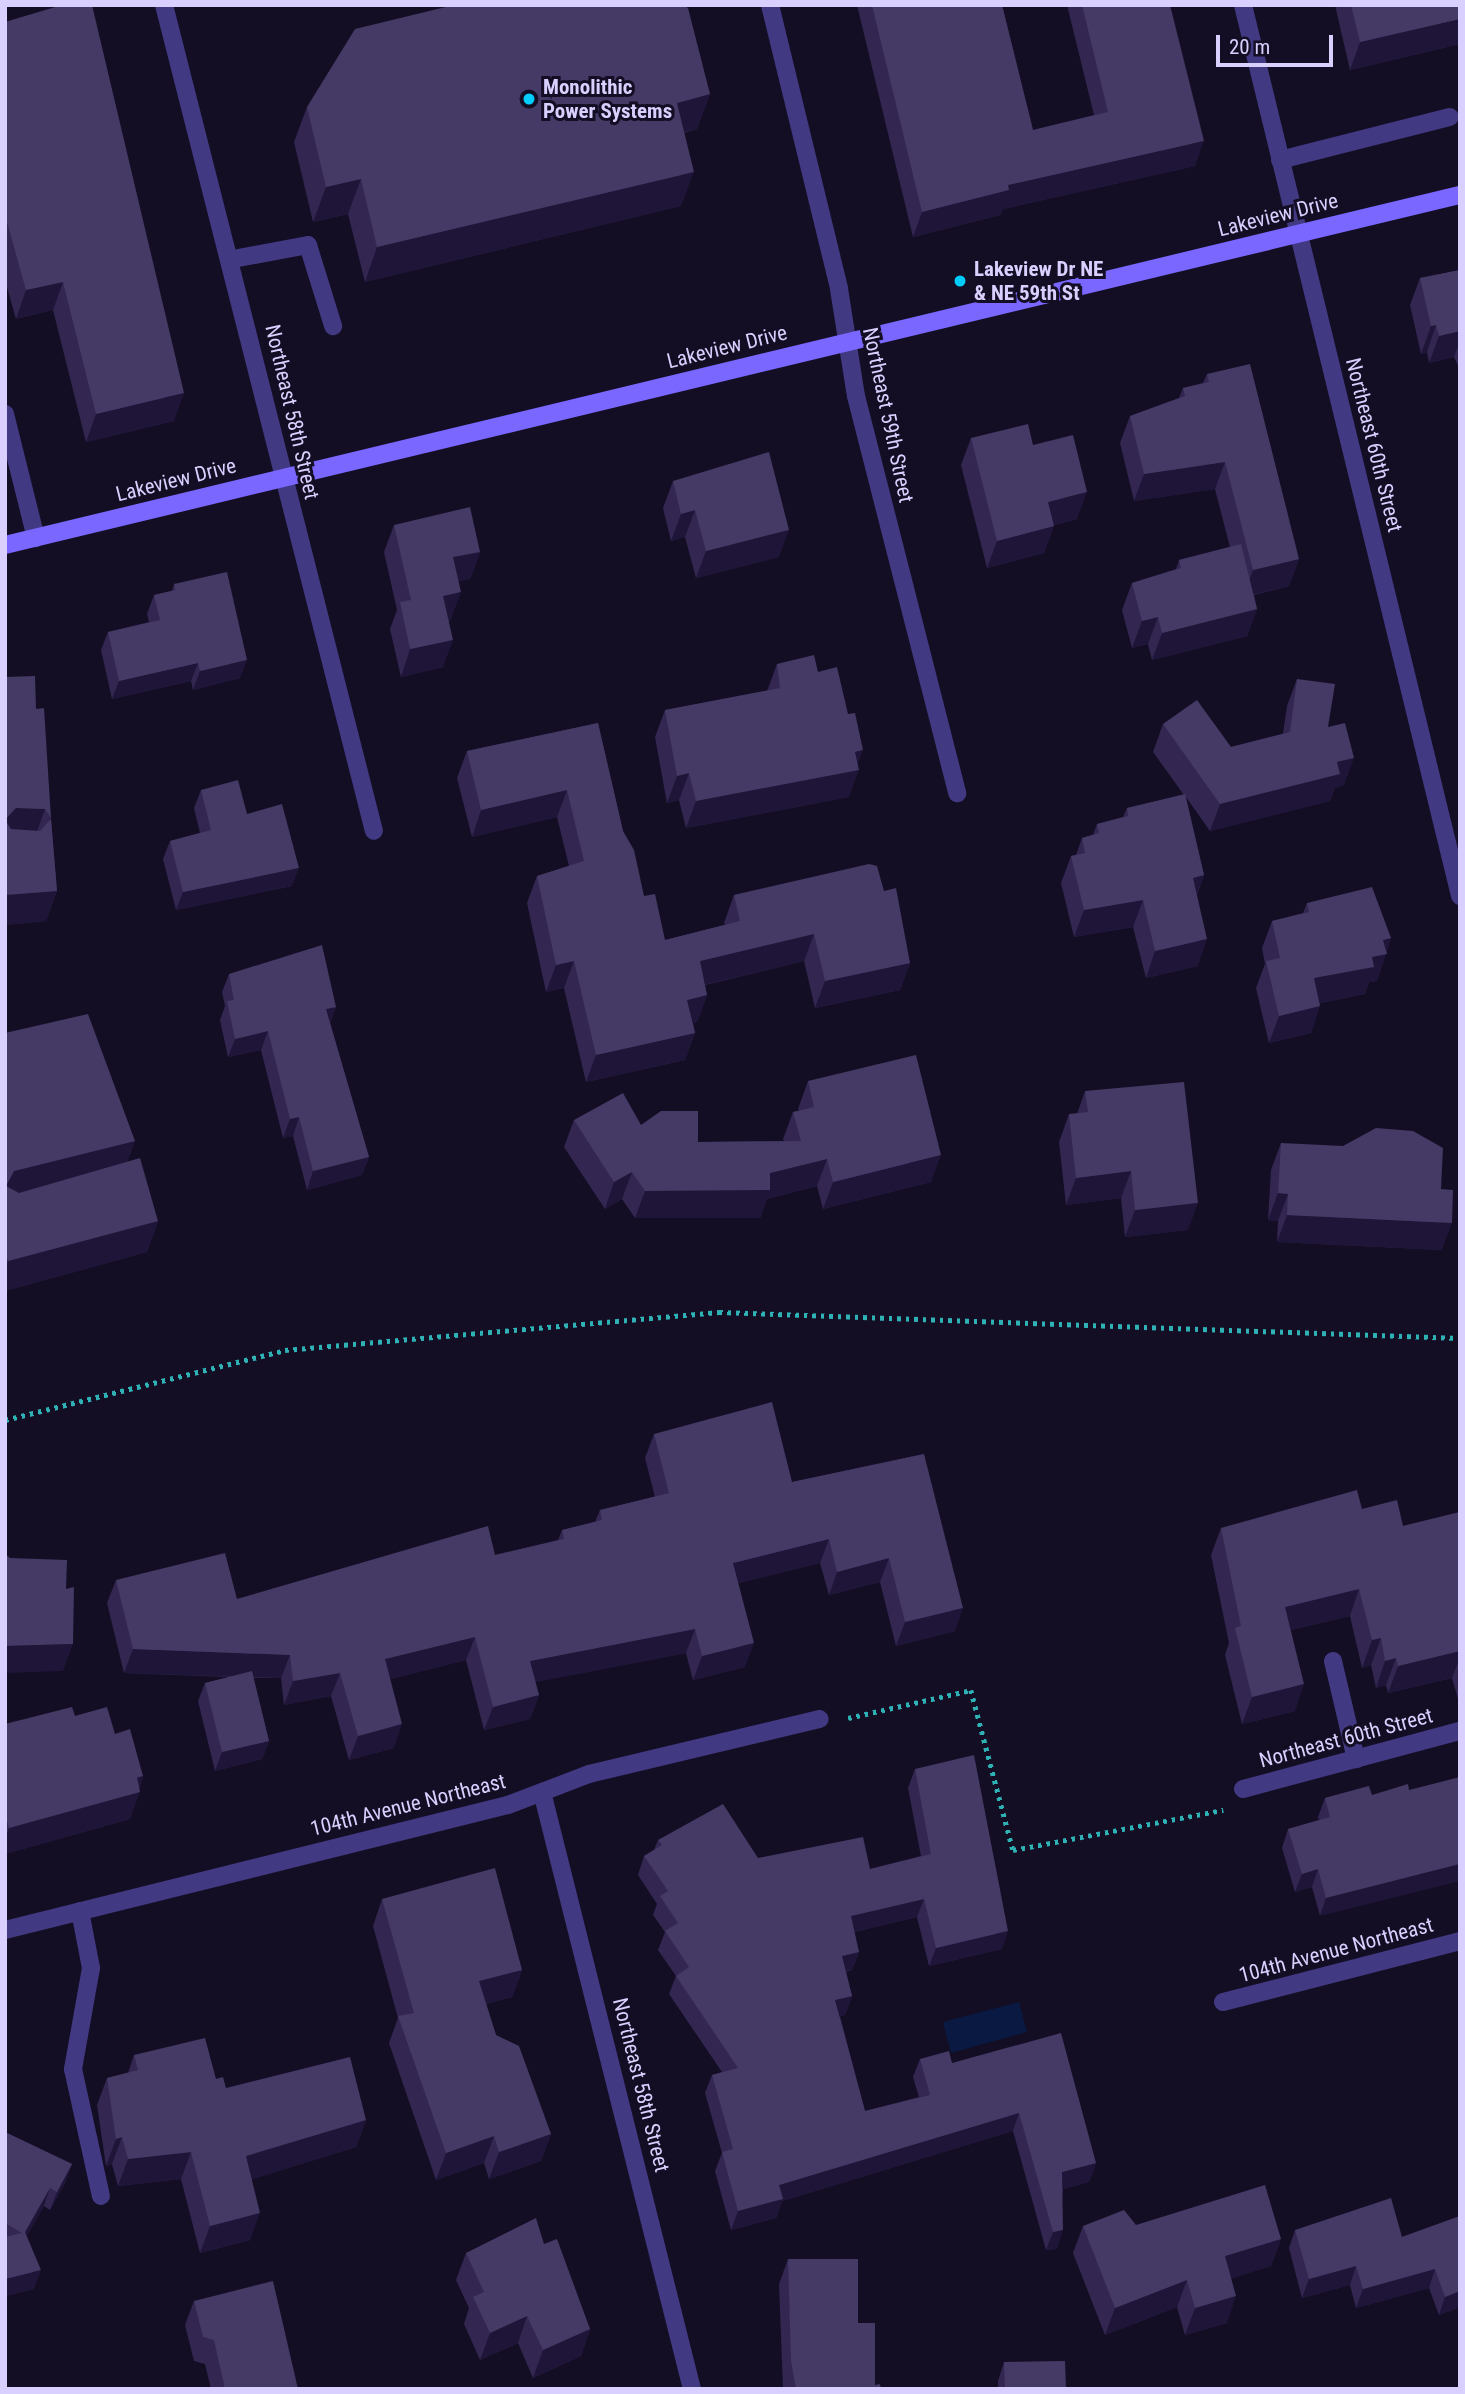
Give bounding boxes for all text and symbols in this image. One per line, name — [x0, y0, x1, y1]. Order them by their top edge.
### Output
scale bar — [1220, 21, 1337, 65]
text: 20 m — [1229, 35, 1270, 59]
place label: Monolithic Power Systems — [543, 74, 672, 124]
marker: Monolithic Power Systems — [521, 91, 537, 107]
street label: Lakeview Drive — [1215, 188, 1341, 242]
place label: Lakeview Dr NE & NE 59th St — [974, 256, 1103, 306]
marker: Lakeview Dr NE & NE 59th St — [952, 273, 968, 289]
street label: Lakeview Drive — [664, 320, 790, 374]
street label: Northeast 58th Street — [260, 322, 324, 502]
street label: Northeast 59th Street — [857, 325, 919, 505]
street label: Northeast 60th Street — [1340, 355, 1408, 535]
street label: Lakeview Drive — [113, 453, 239, 507]
street label: Northeast 60th Street — [1257, 1703, 1435, 1773]
street label: 104th Avenue Northeast — [308, 1769, 508, 1841]
street label: 104th Avenue Northeast — [1236, 1912, 1436, 1988]
street label: Northeast 58th Street — [607, 1995, 675, 2175]

